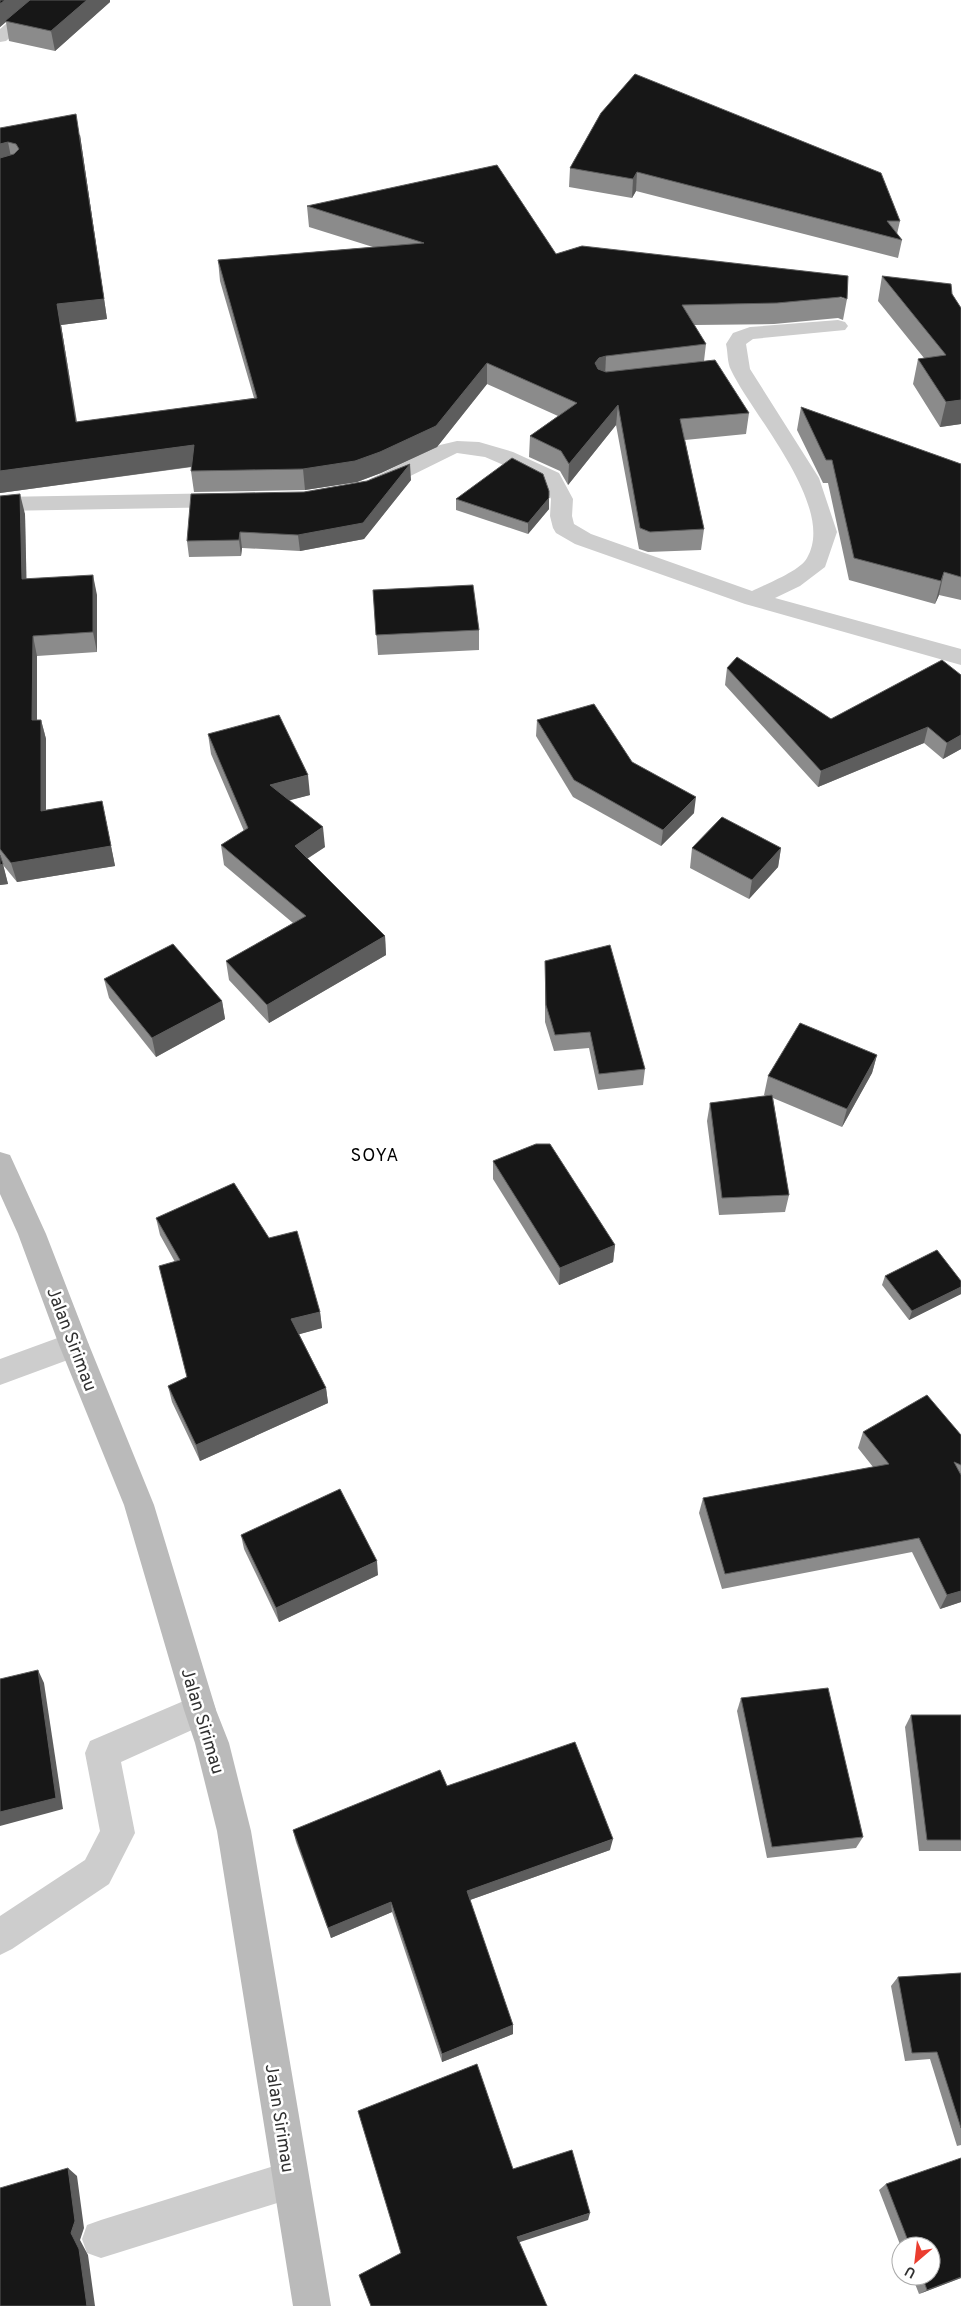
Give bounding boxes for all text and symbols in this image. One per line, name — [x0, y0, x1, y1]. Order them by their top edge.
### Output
district label: SOYA — [350, 1145, 400, 1168]
street label: Jalan Sirimau — [40, 1284, 101, 1395]
street label: Jalan Sirimau — [175, 1666, 229, 1777]
street label: Jalan Sirimau — [259, 2062, 298, 2174]
north arrow — [891, 2236, 941, 2286]
text: U — [902, 2261, 919, 2281]

